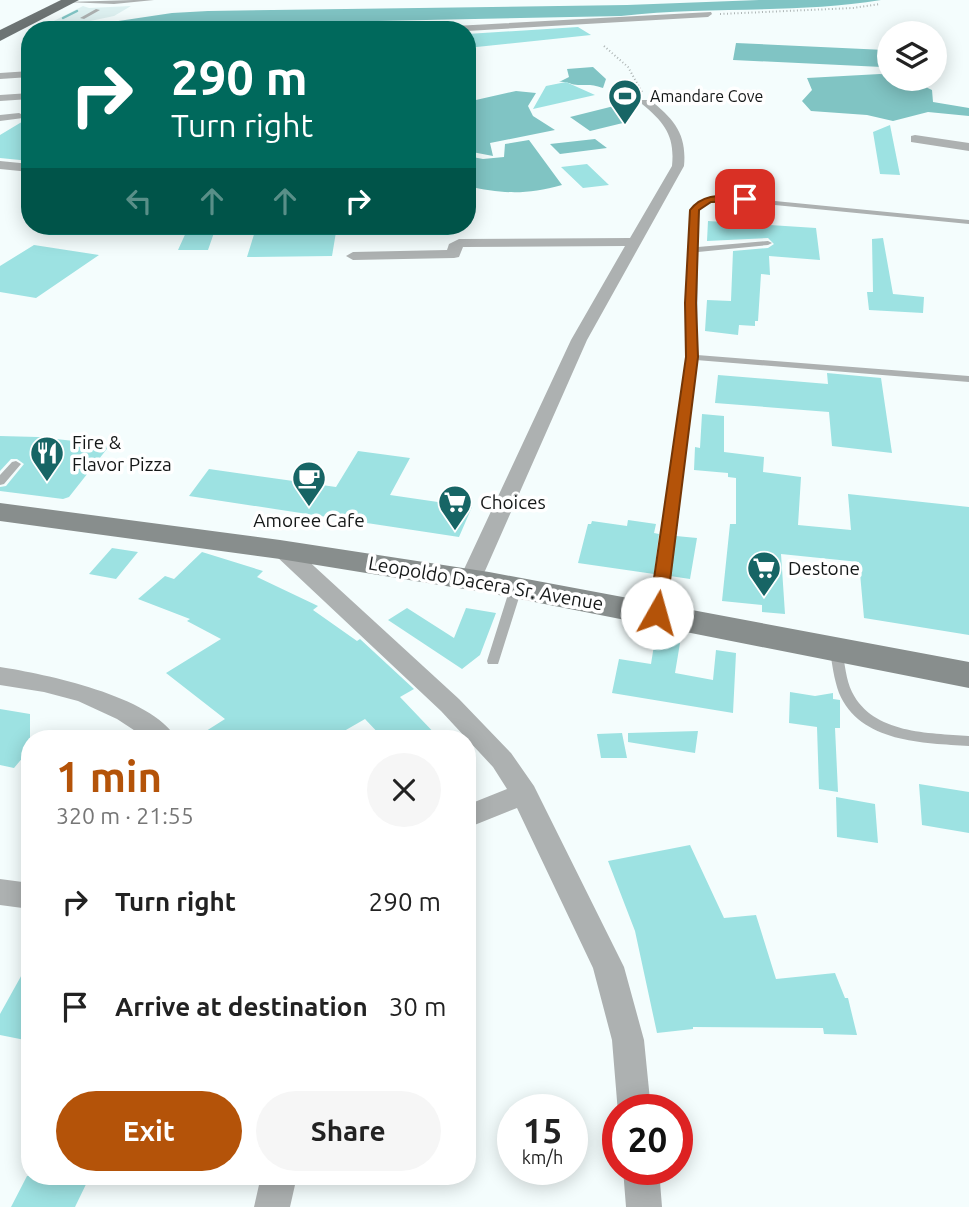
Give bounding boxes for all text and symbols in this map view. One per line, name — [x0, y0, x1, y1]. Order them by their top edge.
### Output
map controls — [877, 21, 947, 91]
button: layers — [877, 21, 947, 91]
icon: right — [56, 49, 147, 140]
text: 290 m — [171, 49, 308, 104]
sports icon: Amandare Cove — [606, 77, 644, 126]
place label: Amandare Cove — [650, 87, 763, 105]
text: Turn right — [171, 107, 313, 143]
pin — [715, 169, 775, 229]
icon: arrive — [726, 180, 764, 218]
icon: left — [120, 182, 158, 220]
icon: ahead — [193, 182, 231, 220]
icon: ahead — [266, 182, 304, 220]
icon: right — [339, 182, 377, 220]
place label: Fire & Flavor Pizza — [72, 431, 172, 475]
restaurant icon: Fire & Flavor Pizza — [28, 434, 66, 483]
cafe icon: Amoree Cafe — [290, 459, 328, 508]
supermarket icon: Choices — [436, 483, 474, 532]
place label: Choices — [480, 491, 546, 513]
place label: Amoree Cafe — [253, 509, 365, 531]
supermarket icon: Destone — [745, 549, 783, 598]
street label: Leopoldo Dacera Sr. Avenue — [367, 551, 605, 615]
place label: Destone — [788, 557, 860, 579]
position arrow — [620, 576, 694, 650]
text: 1 min — [56, 753, 162, 800]
button: close — [367, 753, 441, 827]
text: 320 m · 21:55 — [56, 803, 194, 828]
icon: right — [56, 883, 94, 921]
text: Turn right — [115, 887, 236, 916]
text: 290 m — [369, 887, 441, 916]
icon: arrive — [56, 988, 94, 1026]
text: Arrive at destination — [115, 992, 368, 1021]
text: 30 m — [389, 992, 446, 1021]
button: Exit — [56, 1091, 242, 1171]
button: Share — [256, 1091, 441, 1171]
speed limit sign: 20 — [602, 1094, 693, 1185]
text: 15 — [523, 1110, 562, 1150]
text: km/h — [522, 1147, 563, 1167]

